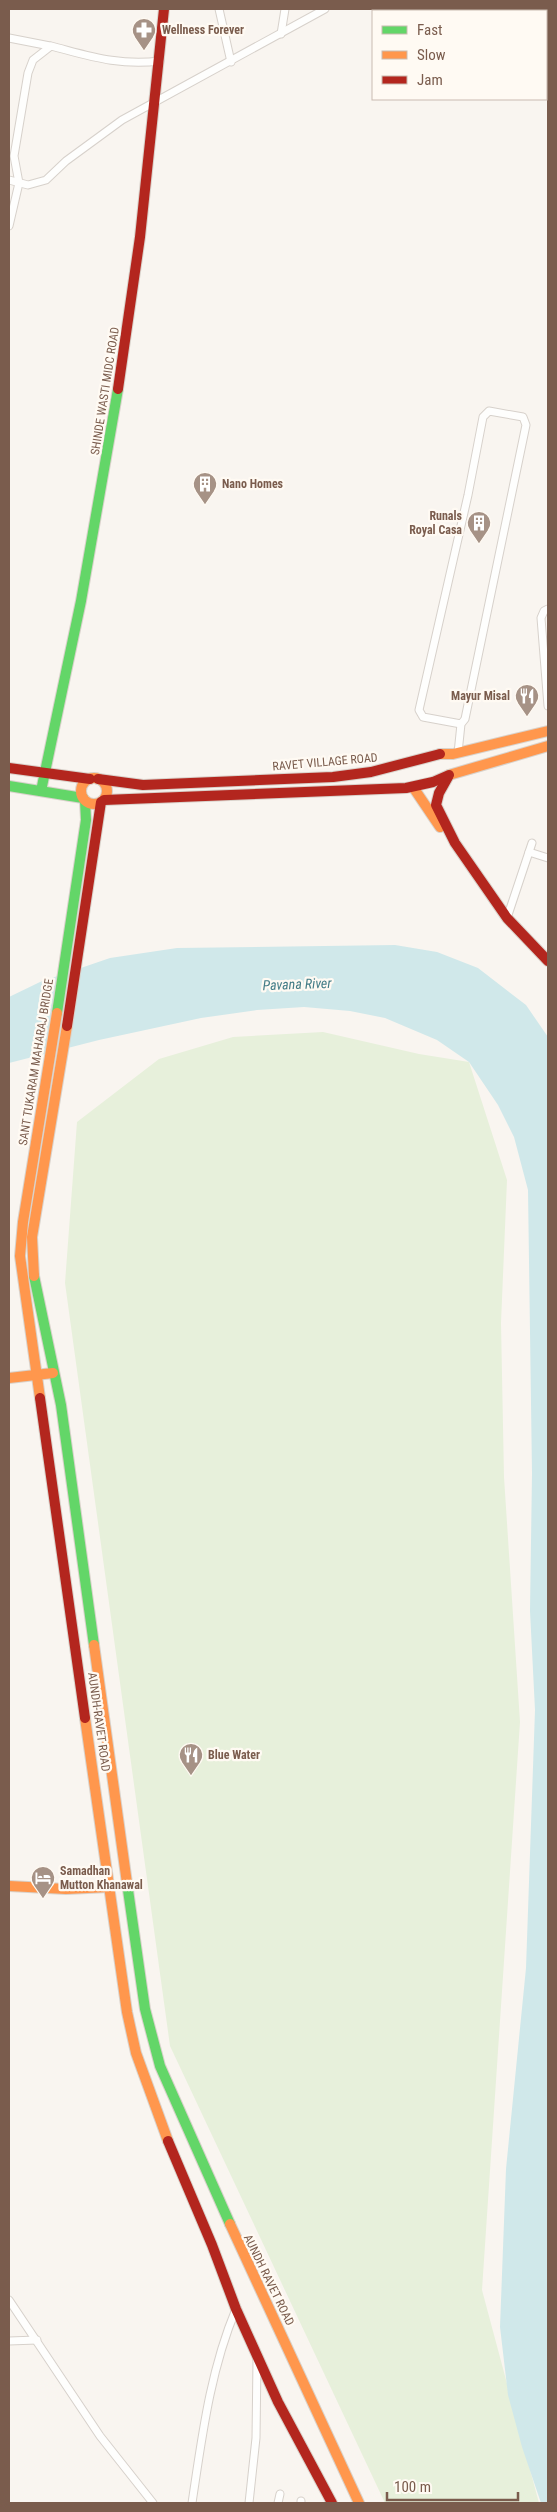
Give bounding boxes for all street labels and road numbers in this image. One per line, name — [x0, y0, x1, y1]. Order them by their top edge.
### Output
street label: SHINDE WASTI MIDC ROAD — [88, 326, 122, 456]
street label: RAVET VILLAGE ROAD — [272, 750, 378, 774]
street label: SANT TUKARAM MAHARAJ BRIDGE — [16, 978, 56, 1146]
street label: AUNDH-RAVET ROAD — [85, 1672, 113, 1773]
street label: AUNDH RAVET ROAD — [241, 2232, 297, 2328]

